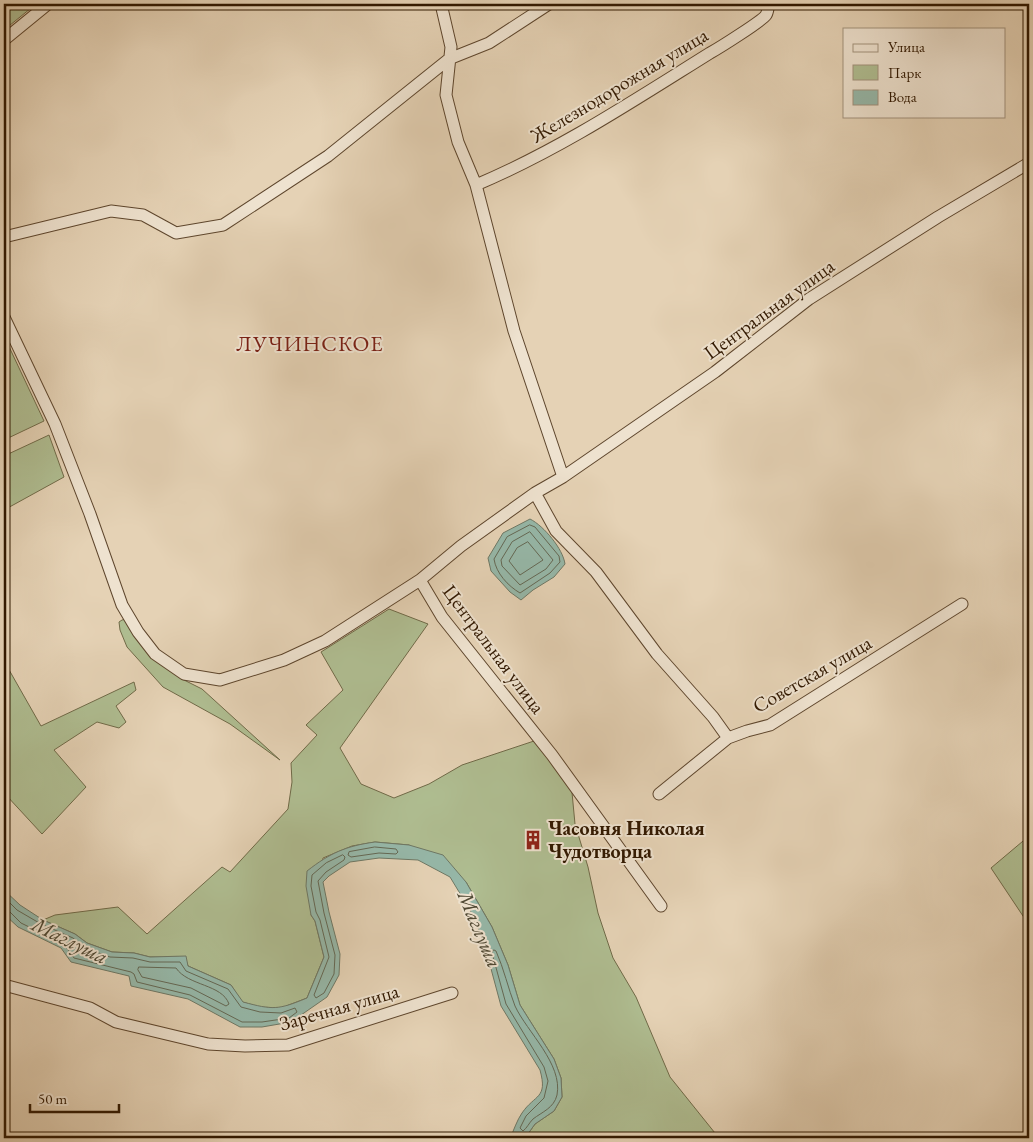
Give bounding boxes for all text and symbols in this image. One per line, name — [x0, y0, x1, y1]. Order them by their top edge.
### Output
street label: Железнодорожная улица — [525, 22, 713, 149]
legend — [843, 28, 1006, 118]
text: Улица — [887, 37, 925, 56]
text: Парк — [888, 63, 921, 82]
text: Вода — [888, 87, 917, 106]
street label: Центральная улица — [699, 253, 839, 365]
district label: ЛУЧИНСКОЕ — [236, 329, 384, 358]
street label: Центральная улица — [437, 579, 551, 719]
street label: Советская улица — [748, 629, 876, 719]
place label: Часовня Николая Чудотворца — [548, 815, 705, 864]
building icon: Часовня Николая Чудотворца — [522, 829, 544, 851]
water label: Маглуша — [451, 884, 508, 972]
water label: Маглуша — [26, 909, 112, 970]
street label: Заречная улица — [276, 977, 402, 1036]
scale bar — [30, 1082, 119, 1114]
text: 50 m — [38, 1089, 67, 1108]

